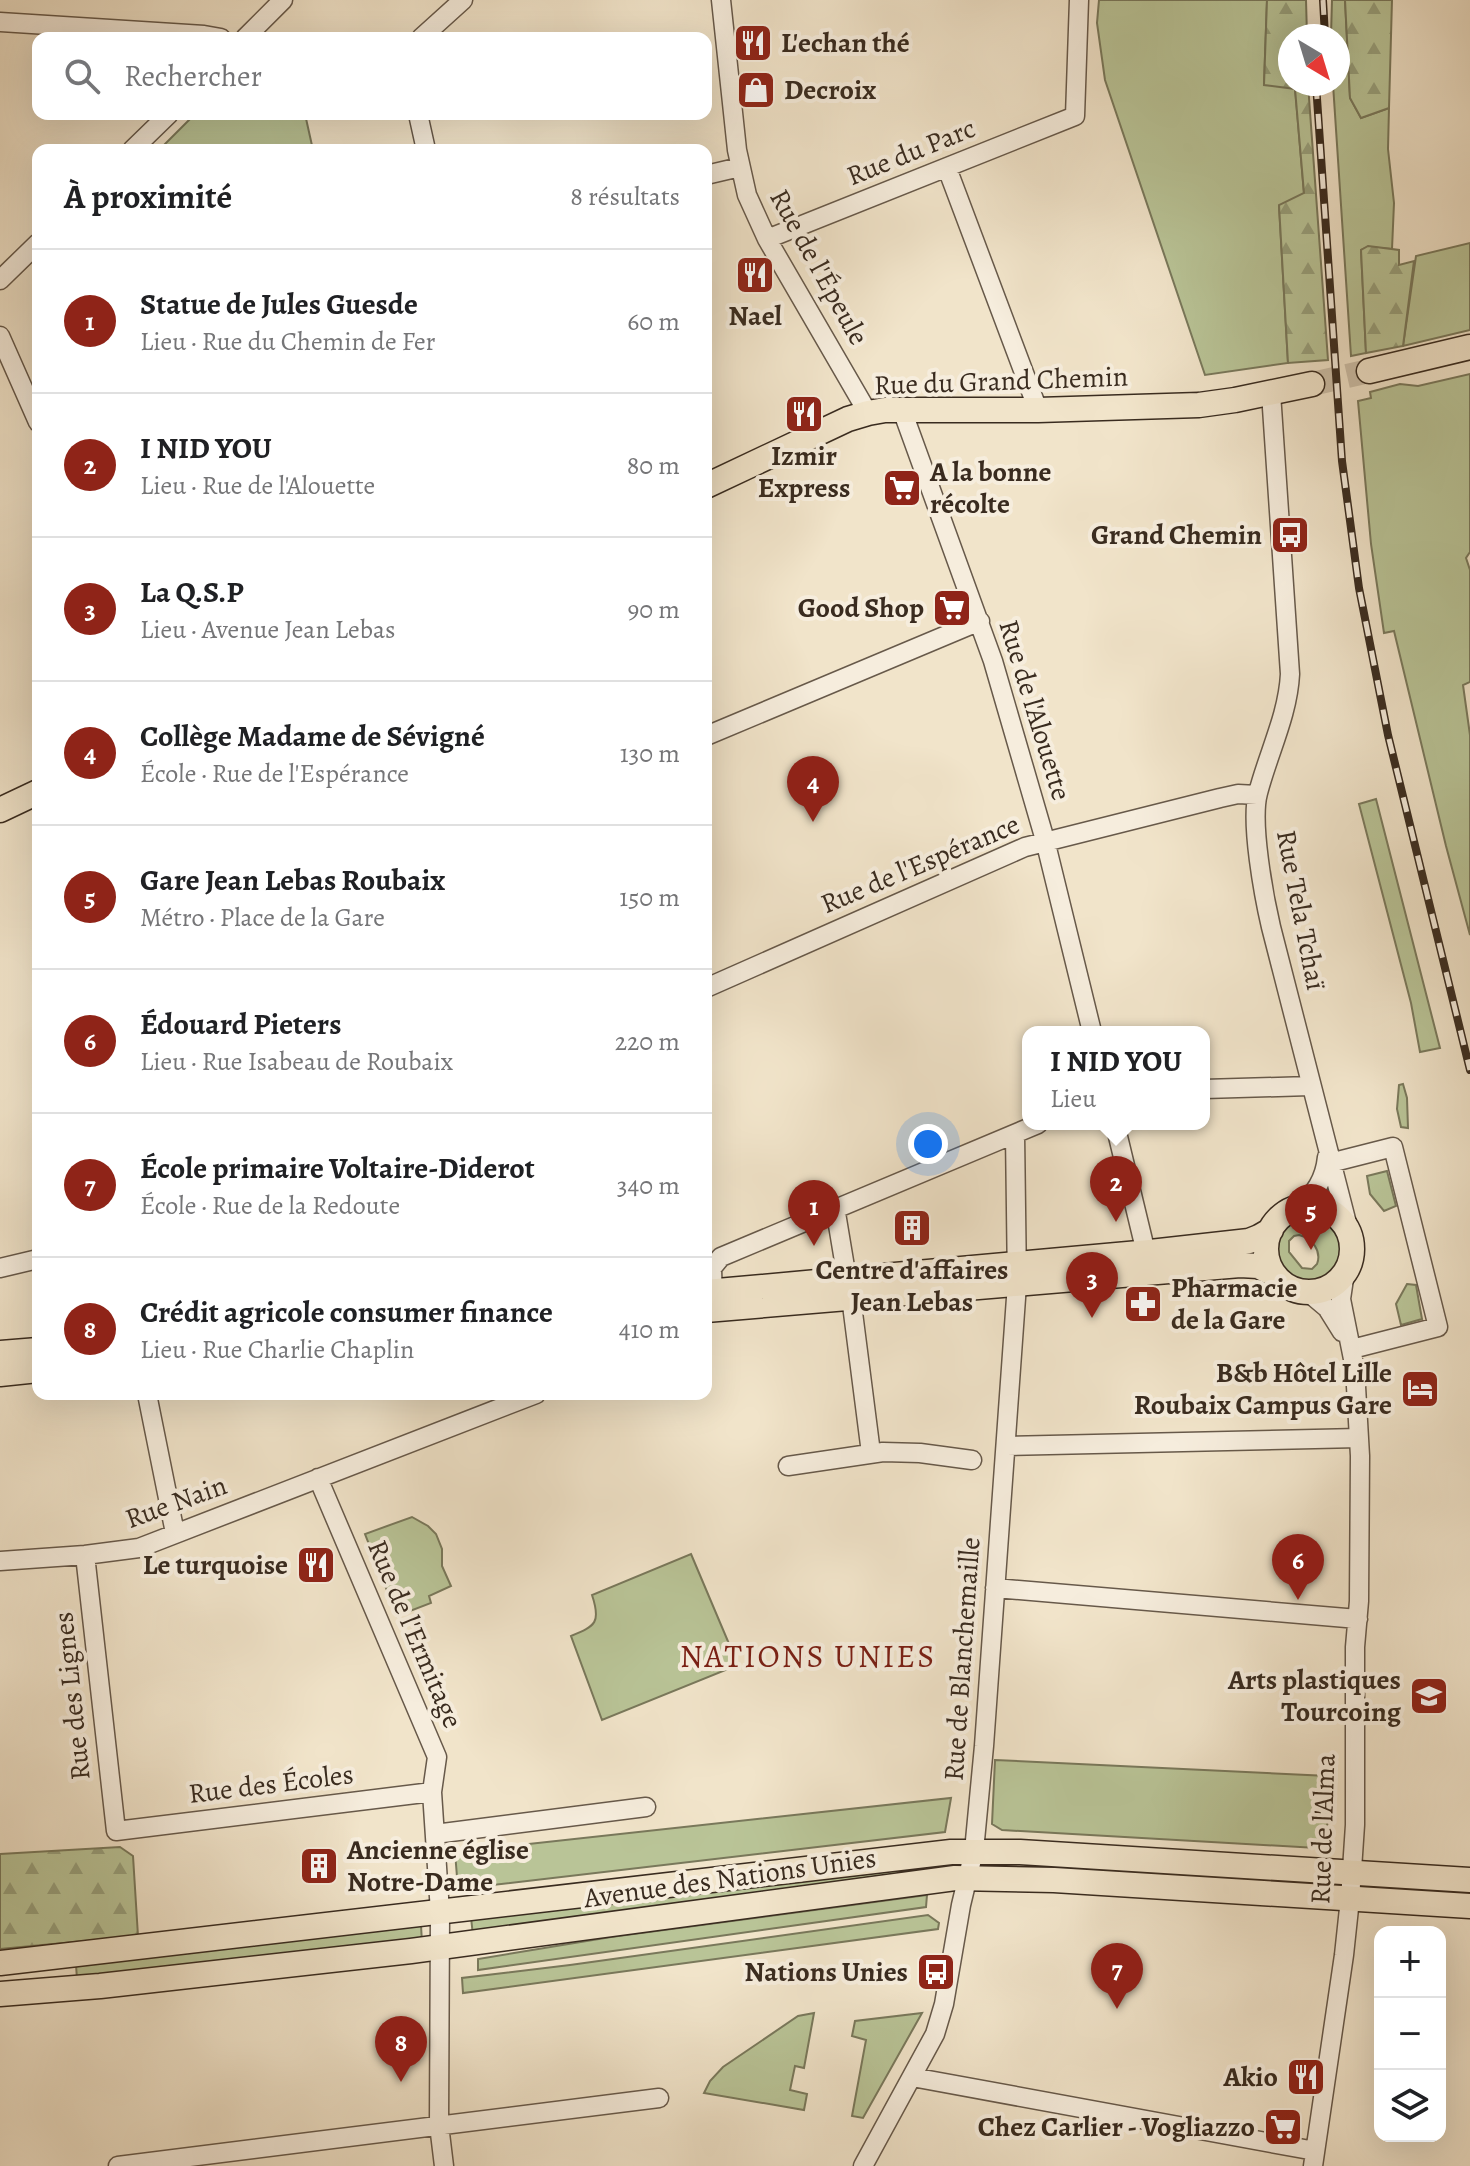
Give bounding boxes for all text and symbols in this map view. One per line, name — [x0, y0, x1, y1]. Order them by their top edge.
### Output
restaurant icon: L'echan thé — [732, 22, 774, 64]
place label: L'echan thé — [781, 24, 910, 62]
north arrow — [1278, 24, 1350, 96]
search box — [32, 32, 712, 120]
icon: search — [60, 54, 104, 98]
text: Rechercher — [124, 56, 262, 96]
shop icon: Decroix — [735, 69, 777, 111]
place label: Decroix — [784, 71, 876, 109]
street label: Rue du Parc — [841, 109, 981, 195]
text: À proximité — [64, 173, 232, 220]
text: 8 résultats — [570, 179, 680, 214]
street label: Rue de l'Épeule — [760, 182, 878, 352]
restaurant icon: Nael — [734, 254, 776, 296]
text: Statue de Jules Guesde — [140, 284, 418, 324]
place label: Nael — [728, 297, 782, 335]
text: 1 — [85, 304, 95, 339]
text: 60 m — [627, 304, 680, 339]
text: Lieu · Rue du Chemin de Fer — [140, 324, 436, 359]
street label: Rue du Grand Chemin — [873, 358, 1129, 404]
restaurant icon: Izmir Express — [783, 393, 825, 435]
text: I NID YOU — [140, 428, 272, 468]
place label: Izmir Express — [758, 437, 850, 507]
text: 2 — [84, 448, 96, 483]
text: 80 m — [627, 448, 680, 483]
place label: A la bonne récolte — [929, 453, 1051, 523]
supermarket icon: A la bonne récolte — [881, 467, 923, 509]
text: Lieu · Rue de l'Alouette — [140, 468, 375, 503]
bus stop icon: Grand Chemin — [1269, 514, 1311, 556]
place label: Grand Chemin — [1091, 516, 1262, 554]
text: La Q.S.P — [140, 572, 243, 612]
supermarket icon: Good Shop — [931, 587, 973, 629]
place label: Good Shop — [798, 589, 924, 627]
text: 3 — [84, 592, 96, 627]
text: 90 m — [628, 592, 680, 627]
text: Lieu · Avenue Jean Lebas — [140, 612, 395, 647]
street label: Rue de l'Alouette — [990, 615, 1080, 805]
text: Collège Madame de Sévigné — [140, 716, 485, 756]
text: 4 — [84, 736, 96, 771]
text: 130 m — [620, 736, 680, 771]
text: École · Rue de l'Espérance — [140, 756, 409, 791]
pin: 4 — [787, 756, 839, 822]
street label: Rue de l'Espérance — [815, 805, 1025, 923]
street label: Rue Tela Tchaï — [1267, 827, 1335, 993]
text: Gare Jean Lebas Roubaix — [140, 860, 445, 900]
text: 5 — [84, 880, 96, 915]
text: 150 m — [619, 880, 680, 915]
text: Métro · Place de la Gare — [140, 900, 385, 935]
text: Édouard Pieters — [140, 1004, 341, 1044]
text: 6 — [84, 1024, 96, 1059]
text: 220 m — [615, 1024, 680, 1059]
popup — [1022, 1026, 1210, 1130]
text: I NID YOU — [1050, 1041, 1182, 1081]
text: Lieu · Rue Isabeau de Roubaix — [140, 1044, 453, 1079]
text: Lieu — [1050, 1081, 1096, 1116]
your location — [908, 1124, 948, 1164]
text: École primaire Voltaire-Diderot — [140, 1148, 535, 1188]
pin: 2 — [1090, 1156, 1142, 1222]
text: 7 — [84, 1168, 96, 1203]
text: 340 m — [617, 1168, 680, 1203]
pin: 1 — [788, 1180, 840, 1246]
pin: 5 — [1285, 1184, 1337, 1250]
text: École · Rue de la Redoute — [140, 1188, 400, 1223]
building icon: Centre d'affaires Jean Lebas — [891, 1207, 933, 1249]
place label: Centre d'affaires Jean Lebas — [815, 1251, 1009, 1321]
pin: 3 — [1066, 1252, 1118, 1318]
place label: Pharmacie de la Gare — [1171, 1269, 1298, 1339]
pharmacy icon: Pharmacie de la Gare — [1122, 1283, 1164, 1325]
text: Crédit agricole consumer finance — [140, 1292, 553, 1332]
text: 8 — [84, 1312, 96, 1347]
text: 410 m — [619, 1312, 680, 1347]
text: Lieu · Rue Charlie Chaplin — [140, 1332, 414, 1367]
place label: B&b Hôtel Lille Roubaix Campus Gare — [1134, 1354, 1392, 1424]
hotel icon: B&b Hôtel Lille Roubaix Campus Gare — [1399, 1368, 1441, 1410]
street label: Rue Nain — [120, 1466, 232, 1538]
street label: Rue de l'Ermitage — [358, 1534, 472, 1734]
pin: 6 — [1272, 1534, 1324, 1600]
street label: Rue de Blanchemaille — [935, 1536, 989, 1782]
restaurant icon: Le turquoise — [295, 1544, 337, 1586]
place label: Le turquoise — [143, 1546, 288, 1584]
street label: Rue des Lignes — [44, 1610, 100, 1782]
district label: NATIONS UNIES — [680, 1634, 936, 1678]
place label: Arts plastiques Tourcoing — [1227, 1661, 1402, 1731]
school or university icon: Arts plastiques Tourcoing — [1408, 1675, 1450, 1717]
street label: Rue de l'Alma — [1301, 1753, 1345, 1905]
street label: Rue des Écoles — [186, 1755, 356, 1813]
place label: Ancienne église Notre-Dame — [346, 1831, 529, 1901]
street label: Avenue des Nations Unies — [580, 1839, 879, 1917]
building icon: Ancienne église Notre-Dame — [298, 1845, 340, 1887]
map controls — [1374, 1926, 1446, 2142]
button: + — [1374, 1926, 1446, 1998]
pin: 7 — [1091, 1943, 1143, 2009]
bus stop icon: Nations Unies — [915, 1951, 957, 1993]
place label: Nations Unies — [744, 1953, 908, 1991]
button: − — [1374, 1998, 1446, 2070]
pin: 8 — [375, 2016, 427, 2082]
restaurant icon: Akio — [1285, 2056, 1327, 2098]
place label: Akio — [1223, 2058, 1278, 2096]
button: layers — [1374, 2070, 1446, 2142]
supermarket icon: Chez Carlier - Vogliazzo — [1262, 2106, 1304, 2148]
place label: Chez Carlier - Vogliazzo — [978, 2108, 1255, 2146]

